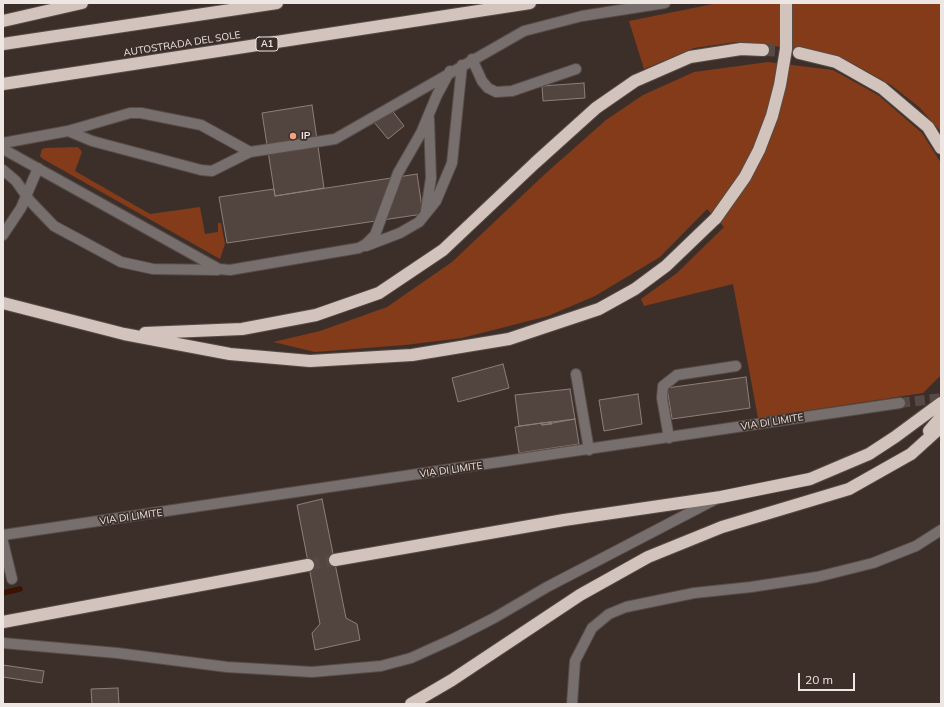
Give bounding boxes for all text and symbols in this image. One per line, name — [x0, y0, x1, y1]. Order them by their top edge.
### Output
street label: AUTOSTRADA DEL SOLE — [123, 29, 241, 59]
road number: A1 — [256, 37, 278, 51]
place label: IP — [301, 130, 310, 142]
marker: IP — [288, 131, 298, 141]
street label: VIA DI LIMITE — [740, 411, 804, 433]
street label: VIA DI LIMITE — [419, 460, 483, 480]
street label: VIA DI LIMITE — [99, 507, 163, 527]
scale bar — [800, 665, 857, 691]
text: 20 m — [805, 672, 833, 687]

